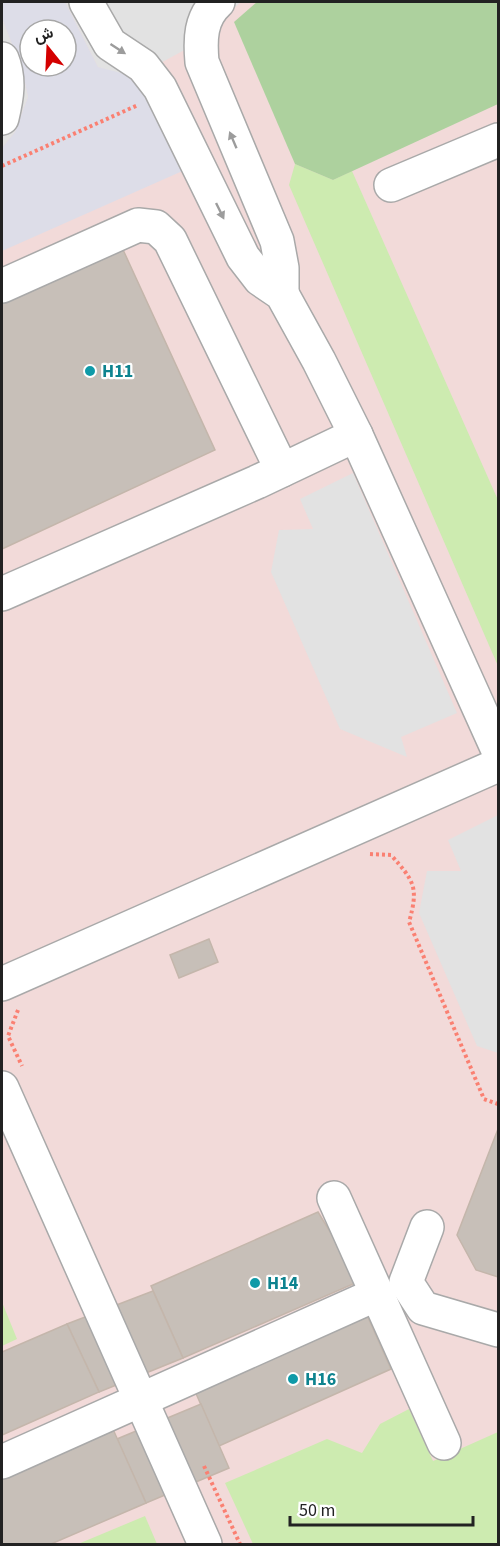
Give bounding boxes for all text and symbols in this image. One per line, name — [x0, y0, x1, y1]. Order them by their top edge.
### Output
north arrow — [18, 18, 78, 78]
text: ش — [31, 21, 56, 48]
one-way arrow — [110, 43, 126, 54]
one-way arrow — [228, 131, 237, 149]
one-way arrow — [216, 202, 225, 219]
place label: H11 — [102, 359, 133, 384]
marker: H11 — [83, 364, 97, 378]
place label: H14 — [267, 1271, 299, 1296]
marker: H14 — [248, 1276, 262, 1290]
place label: H16 — [305, 1367, 336, 1392]
marker: H16 — [286, 1372, 300, 1386]
scale bar — [290, 1489, 473, 1527]
text: 50 m — [299, 1498, 335, 1523]

